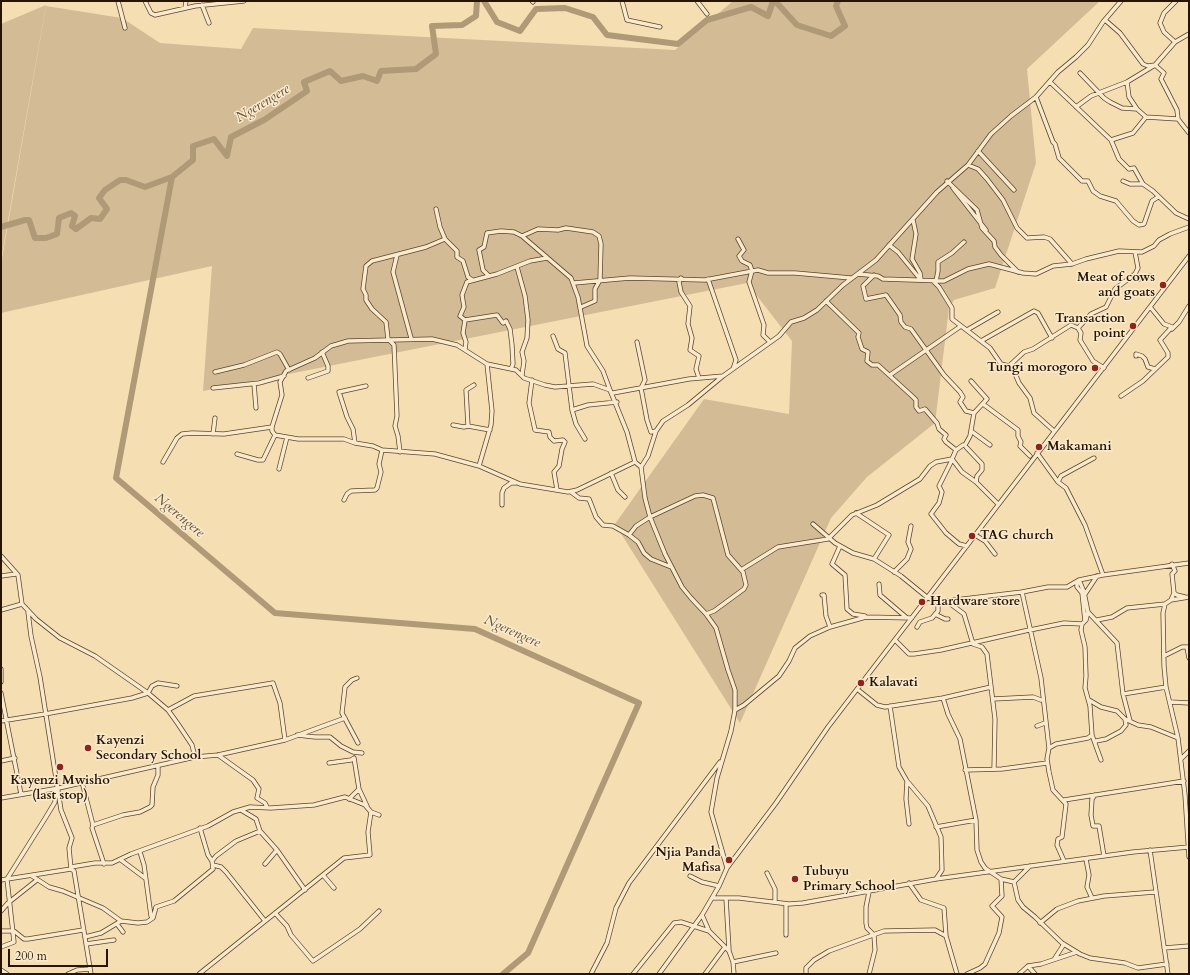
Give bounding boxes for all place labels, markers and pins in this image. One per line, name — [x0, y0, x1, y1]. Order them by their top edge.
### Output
place label: Meat of cows and goats — [1077, 270, 1155, 301]
marker: Meat of cows and goats — [1158, 280, 1168, 290]
place label: Transaction point — [1055, 311, 1125, 342]
marker: Transaction point — [1128, 321, 1138, 331]
place label: Tungi morogoro — [987, 360, 1087, 376]
marker: Tungi morogoro — [1090, 363, 1100, 373]
place label: Makamani — [1047, 439, 1112, 455]
marker: Makamani — [1034, 442, 1044, 452]
place label: TAG church — [980, 528, 1054, 544]
marker: TAG church — [967, 531, 977, 541]
place label: Hardware store — [930, 594, 1020, 610]
marker: Hardware store — [917, 597, 927, 607]
place label: Kalavati — [869, 675, 918, 691]
marker: Kalavati — [856, 678, 866, 688]
place label: Kayenzi Secondary School — [96, 733, 201, 764]
marker: Kayenzi Secondary School — [83, 743, 93, 753]
marker: Kayenzi Mwisho (last stop) — [55, 762, 65, 772]
place label: Kayenzi Mwisho (last stop) — [10, 773, 110, 804]
place label: Njia Panda Mafisa — [655, 845, 721, 876]
marker: Njia Panda Mafisa — [724, 855, 734, 865]
place label: Tubuyu Primary School — [803, 864, 895, 895]
marker: Tubuyu Primary School — [790, 874, 800, 884]

